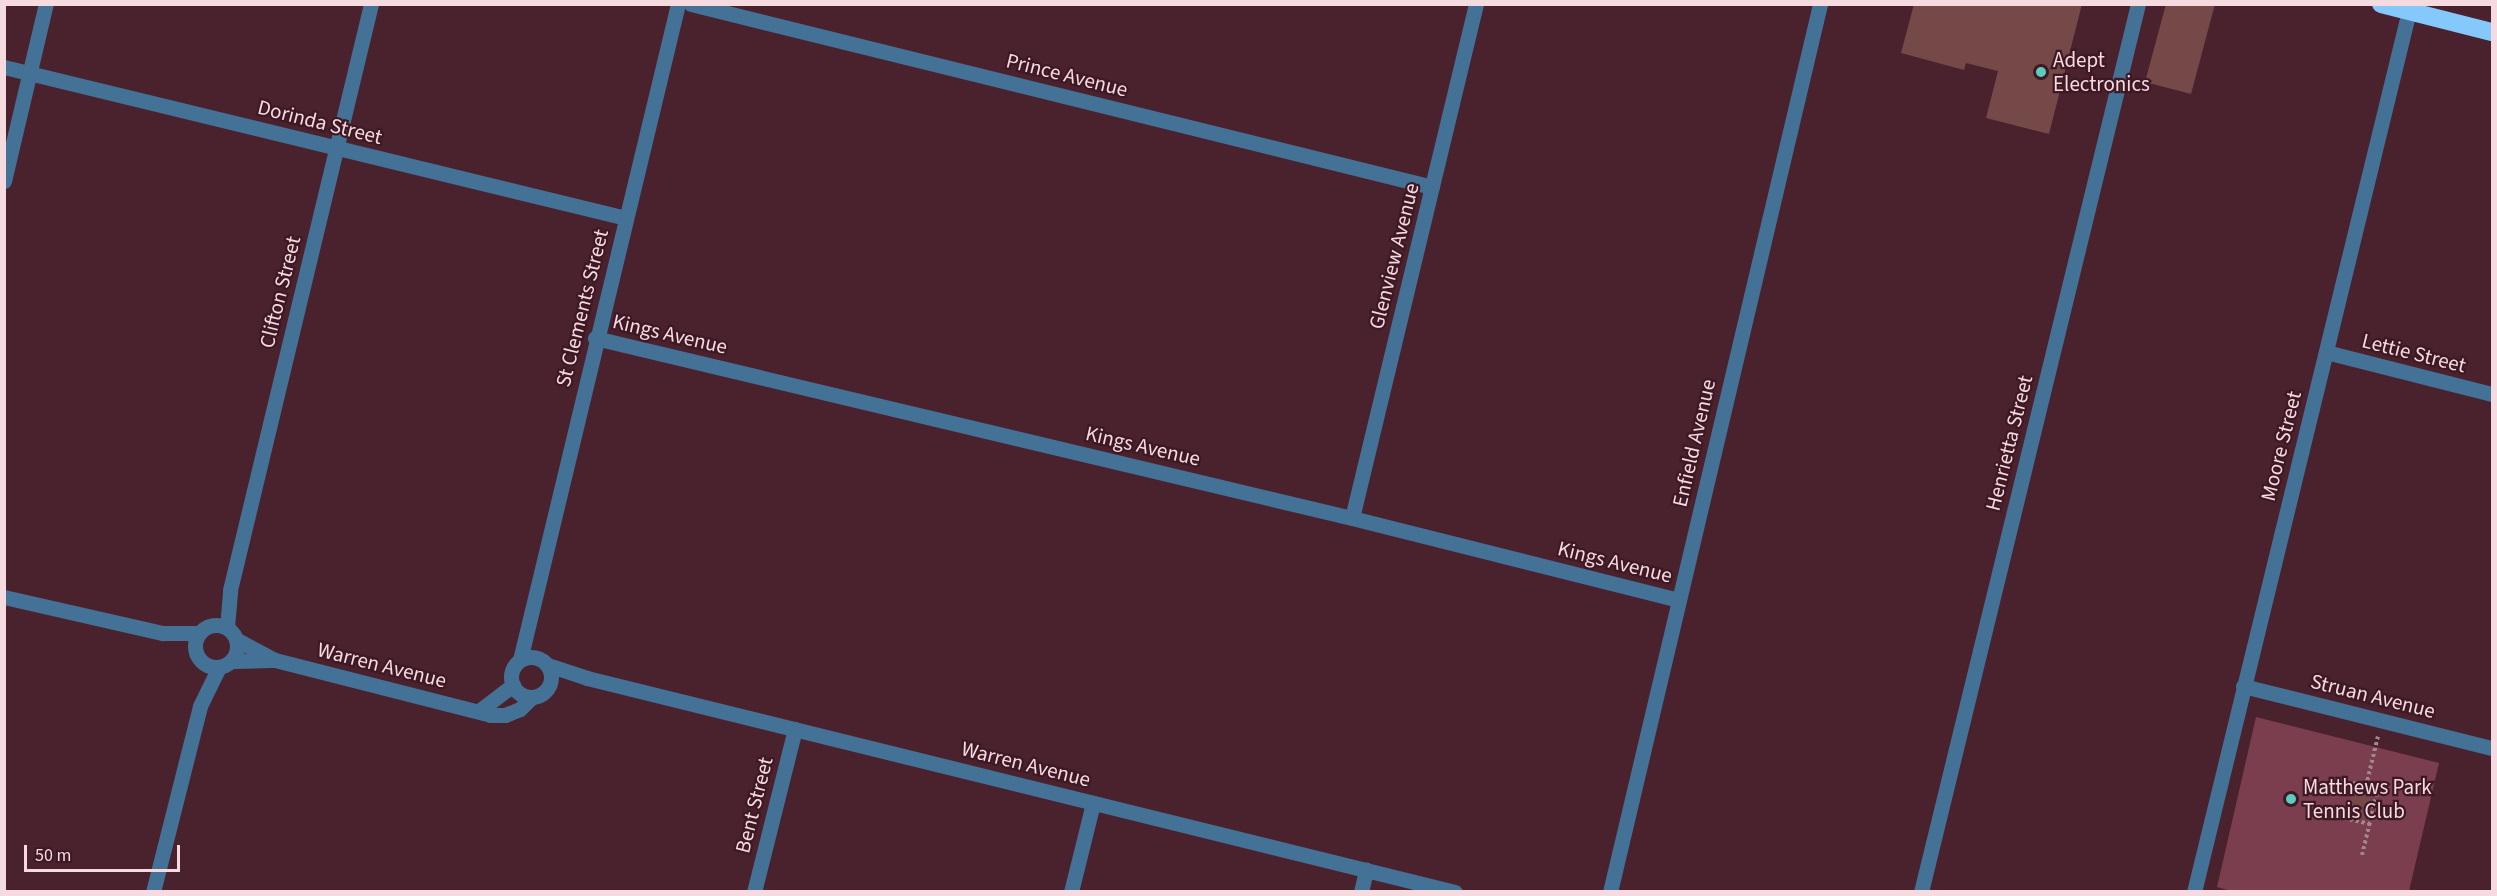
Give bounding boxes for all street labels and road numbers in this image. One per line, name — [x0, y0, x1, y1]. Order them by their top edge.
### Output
street label: Prince Avenue — [1004, 48, 1130, 102]
street label: Dorinda Street — [255, 94, 385, 150]
street label: Glenview Avenue — [1364, 180, 1424, 332]
street label: St Clements Street — [550, 227, 614, 389]
street label: Clifton Street — [254, 233, 306, 351]
street label: Kings Avenue — [610, 309, 730, 359]
street label: Lettie Street — [2359, 328, 2469, 378]
street label: Henrietta Street — [1980, 373, 2038, 513]
street label: Enfield Avenue — [1667, 377, 1721, 509]
street label: Moore Street — [2255, 388, 2307, 504]
street label: Kings Avenue — [1083, 421, 1203, 471]
street label: Kings Avenue — [1555, 536, 1675, 588]
street label: Warren Avenue — [315, 637, 449, 693]
street label: Struan Avenue — [2308, 668, 2438, 724]
street label: Warren Avenue — [959, 736, 1093, 792]
street label: Bent Street — [730, 754, 778, 856]

